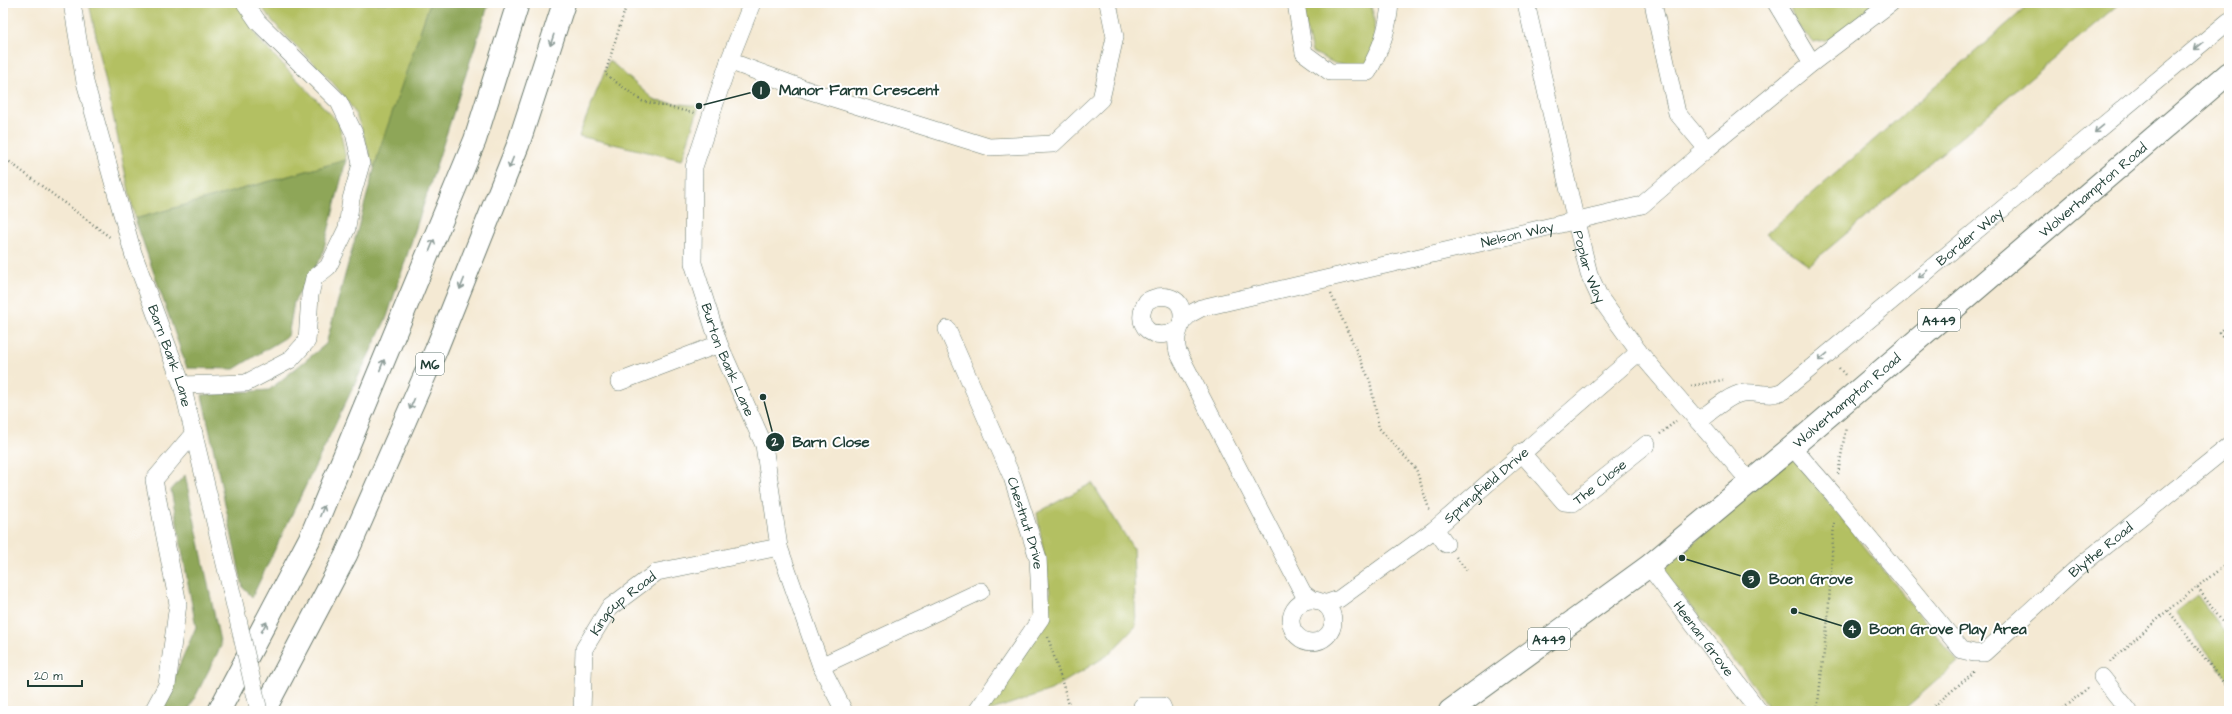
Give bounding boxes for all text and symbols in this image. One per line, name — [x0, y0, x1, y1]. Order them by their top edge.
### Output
one-way arrow — [548, 33, 555, 46]
one-way arrow — [2194, 42, 2204, 51]
callout: Manor Farm Crescent — [751, 76, 947, 103]
text: Manor Farm Crescent — [779, 80, 940, 101]
text: 1 — [760, 82, 762, 99]
one-way arrow — [2093, 124, 2104, 133]
street label: Wolverhampton Road — [2035, 138, 2152, 243]
one-way arrow — [506, 157, 514, 169]
street label: Border Way — [1932, 203, 2008, 271]
street label: Nelson Way — [1479, 217, 1556, 253]
street label: Poplar Way — [1567, 228, 1610, 308]
one-way arrow — [429, 239, 436, 251]
one-way arrow — [1917, 270, 1928, 279]
one-way arrow — [458, 278, 466, 290]
street label: Burton Bank Lane — [696, 301, 759, 420]
street label: Barn Bank Lane — [142, 302, 196, 409]
road number: A449 — [1918, 309, 1960, 331]
street label: Wolverhampton Road — [1789, 349, 1906, 453]
one-way arrow — [1817, 352, 1828, 361]
road number: M6 — [416, 353, 444, 375]
one-way arrow — [379, 359, 387, 371]
one-way arrow — [408, 398, 415, 410]
callout: Barn Close — [765, 429, 878, 456]
text: Barn Close — [792, 432, 870, 453]
text: 2 — [771, 434, 779, 451]
street label: Springfield Drive — [1439, 442, 1534, 528]
street label: The Close — [1569, 455, 1632, 510]
street label: Chestnut Drive — [1002, 474, 1048, 570]
one-way arrow — [319, 505, 326, 517]
street label: Blythe Road — [2064, 518, 2138, 582]
callout: Boon Grove — [1741, 566, 1861, 593]
street label: Kingcup Road — [586, 567, 661, 640]
text: Boon Grove — [1769, 569, 1853, 590]
text: 3 — [1747, 571, 1755, 588]
street label: Heenan Grove — [1668, 597, 1739, 682]
callout: Boon Grove Play Area — [1842, 615, 2035, 642]
text: Boon Grove Play Area — [1869, 619, 2027, 641]
one-way arrow — [260, 621, 268, 633]
text: 4 — [1848, 621, 1857, 638]
road number: A449 — [1528, 628, 1570, 650]
scale bar — [28, 662, 82, 688]
text: 20 m — [34, 668, 63, 685]

